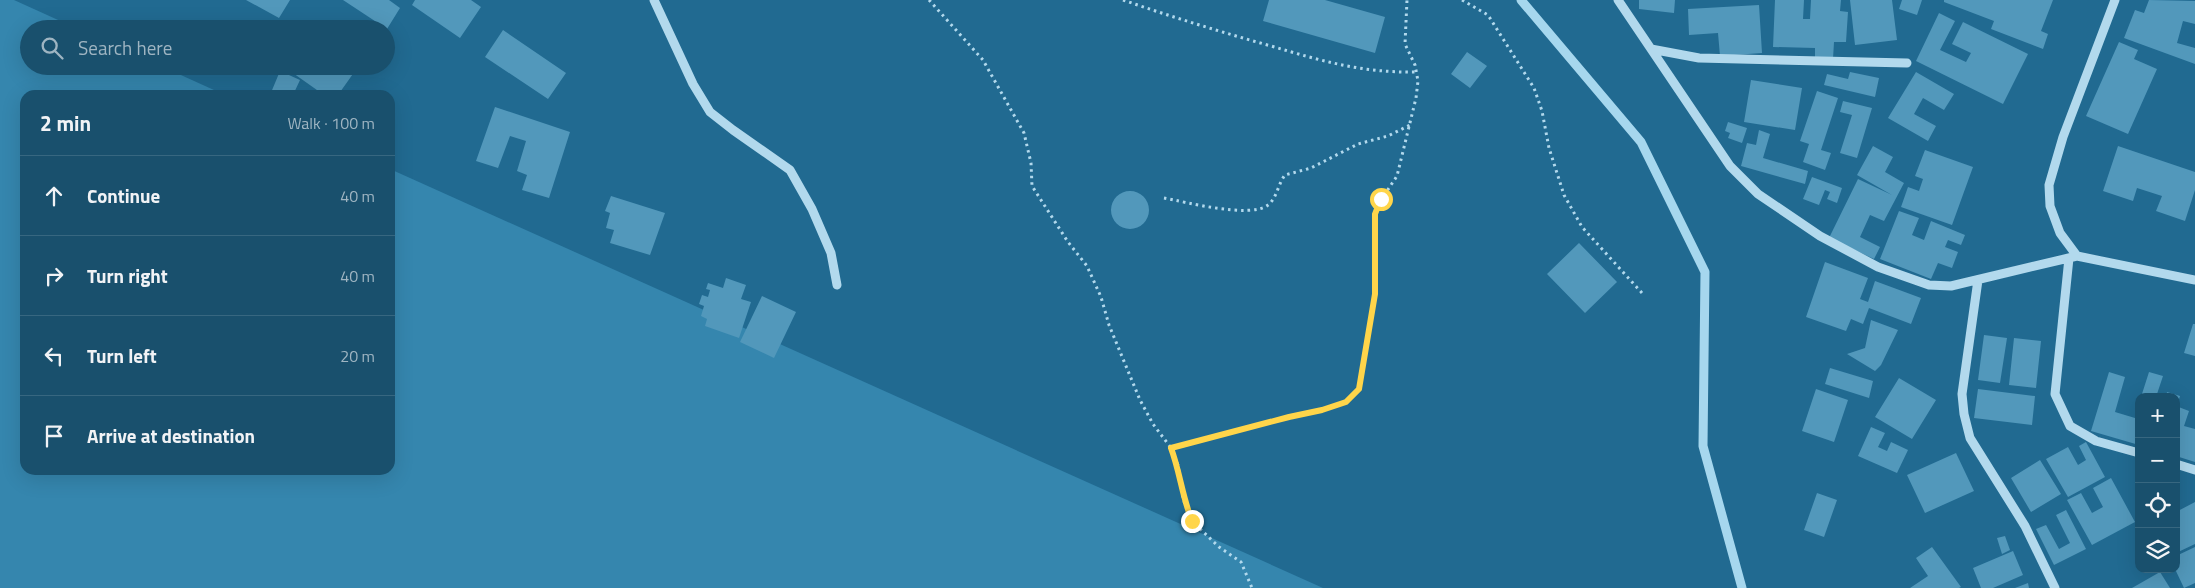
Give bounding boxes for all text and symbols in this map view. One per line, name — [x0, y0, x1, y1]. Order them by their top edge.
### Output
search box — [20, 20, 395, 75]
text: Search here — [78, 33, 172, 62]
icon: search — [38, 34, 66, 62]
text: 2 min — [40, 107, 91, 139]
text: Walk · 100 m — [287, 111, 375, 135]
text: Continue — [87, 181, 160, 210]
icon: ahead — [40, 182, 68, 210]
text: 40 m — [340, 184, 375, 208]
route start — [1370, 188, 1393, 211]
text: Turn right — [87, 261, 168, 290]
icon: right — [40, 262, 68, 290]
text: 40 m — [340, 264, 375, 288]
text: Turn left — [87, 341, 157, 370]
icon: left — [40, 342, 68, 370]
text: 20 m — [340, 344, 375, 368]
map controls — [2135, 393, 2180, 573]
button: + — [2135, 393, 2180, 438]
text: Arrive at destination — [87, 421, 255, 450]
icon: arrive — [40, 422, 68, 450]
button: − — [2135, 438, 2180, 483]
button: locate — [2135, 483, 2180, 528]
route end — [1181, 510, 1204, 533]
button: layers — [2135, 528, 2180, 573]

